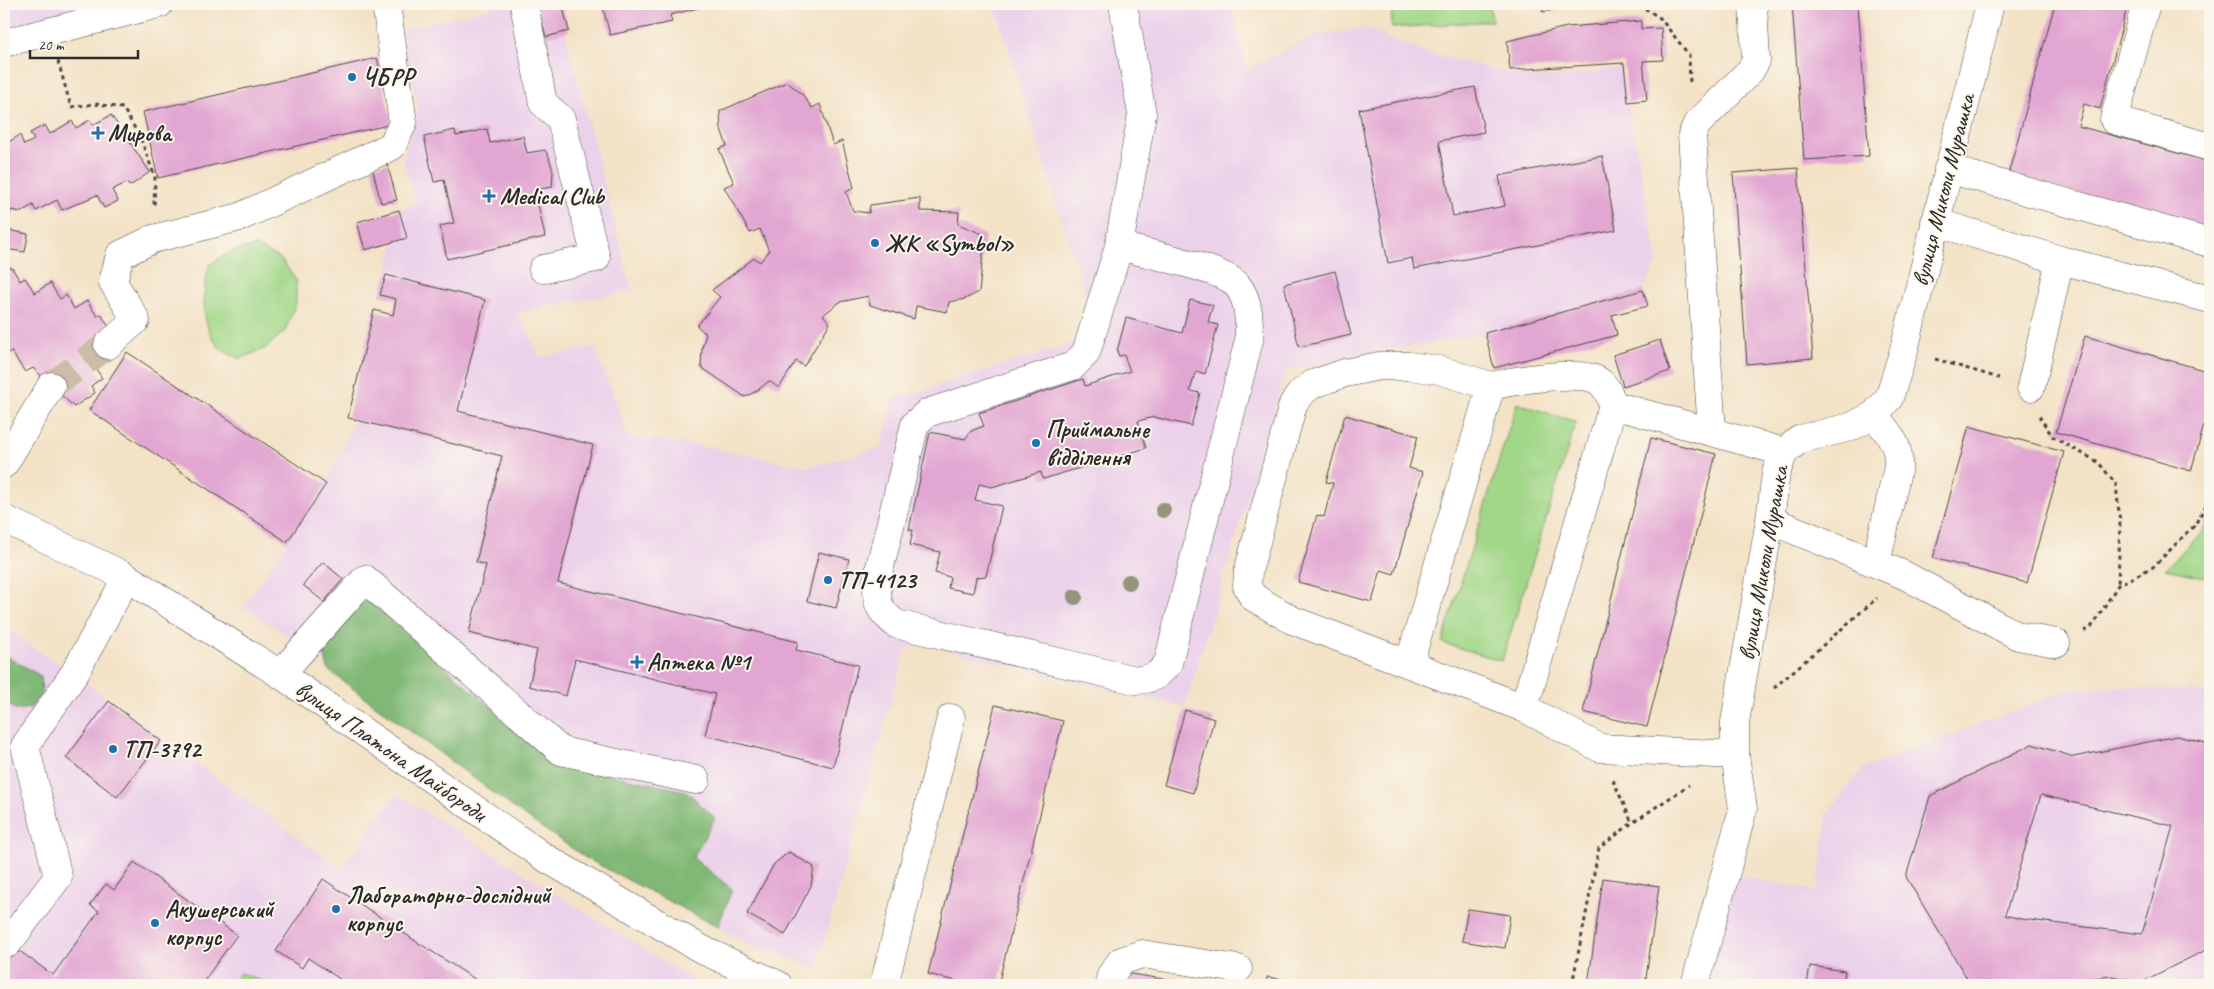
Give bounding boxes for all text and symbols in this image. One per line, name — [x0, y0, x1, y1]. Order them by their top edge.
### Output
scale bar — [30, 28, 138, 60]
text: 20 m — [38, 36, 65, 55]
place label: ЧБРР — [362, 62, 417, 92]
marker: ЧБРР — [346, 71, 358, 83]
street label: вулиця Миколи Мурашка — [1905, 89, 1982, 289]
place label: Мирова — [108, 118, 174, 148]
marker: Мирова — [92, 127, 104, 139]
place label: Medical Club — [500, 181, 605, 211]
marker: Medical Club — [482, 189, 496, 203]
place label: ЖК «Symbol» — [885, 228, 1014, 258]
marker: ЖК «Symbol» — [869, 237, 881, 249]
place label: Приймальне відділення — [1046, 414, 1150, 472]
marker: Приймальне відділення — [1030, 437, 1042, 449]
street label: вулиця Миколи Мурашка — [1731, 461, 1795, 663]
place label: ТП-4123 — [838, 565, 918, 595]
marker: ТП-4123 — [822, 574, 834, 586]
place label: Аптека №1 — [647, 647, 753, 677]
marker: Аптека №1 — [631, 656, 643, 668]
street label: вулиця Платона Майбороди — [290, 674, 494, 830]
place label: ТП-3792 — [123, 734, 203, 764]
marker: ТП-3792 — [107, 743, 119, 755]
place label: Лабораторно-дослідний корпус — [346, 880, 552, 938]
place label: Акушерський корпус — [165, 894, 275, 952]
marker: Лабораторно-дослідний корпус — [330, 903, 342, 915]
marker: Акушерський корпус — [149, 917, 161, 929]

